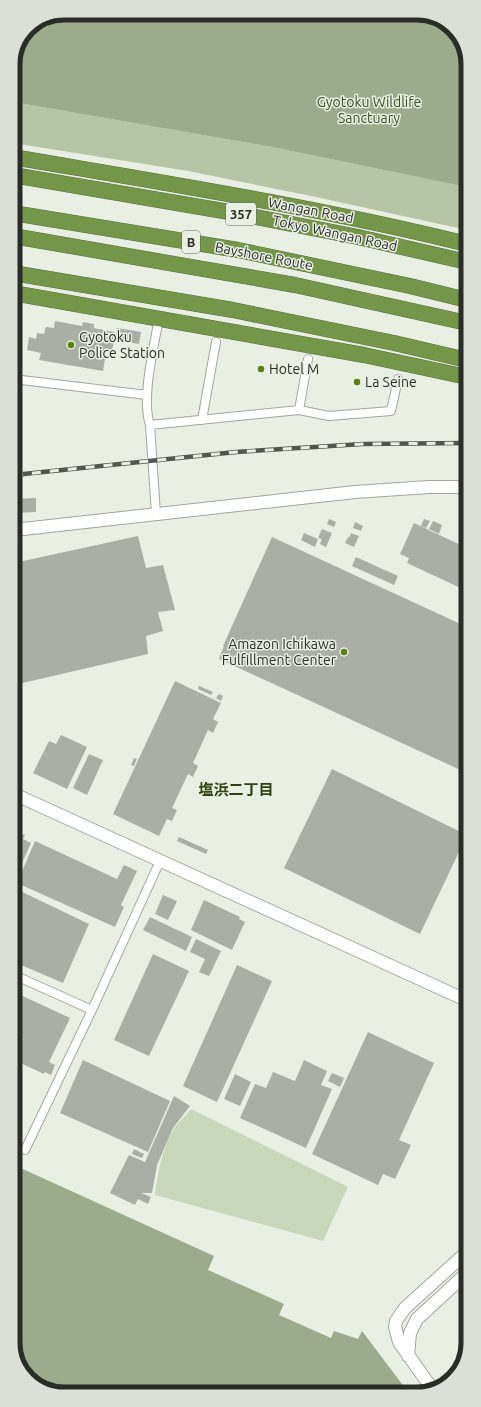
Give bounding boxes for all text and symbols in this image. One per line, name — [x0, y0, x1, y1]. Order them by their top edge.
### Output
park label: Gyotoku Wildlife Sanctuary — [317, 94, 421, 126]
street label: Wangan Road — [267, 194, 355, 226]
road number: 357 — [226, 203, 256, 225]
street label: Tokyo Wangan Road — [271, 212, 399, 254]
road number: B — [182, 231, 200, 253]
street label: Bayshore Route — [214, 239, 314, 273]
place label: Gyotoku Police Station — [79, 329, 165, 361]
marker: Gyotoku Police Station — [66, 340, 76, 350]
place label: Hotel M — [269, 361, 319, 377]
marker: Hotel M — [256, 364, 266, 374]
place label: La Seine — [365, 374, 417, 390]
marker: La Seine — [352, 377, 362, 387]
place label: Amazon Ichikawa Fulfillment Center — [222, 636, 337, 668]
marker: Amazon Ichikawa Fulfillment Center — [339, 647, 349, 657]
district label: 塩浜二丁目 — [198, 781, 274, 798]

